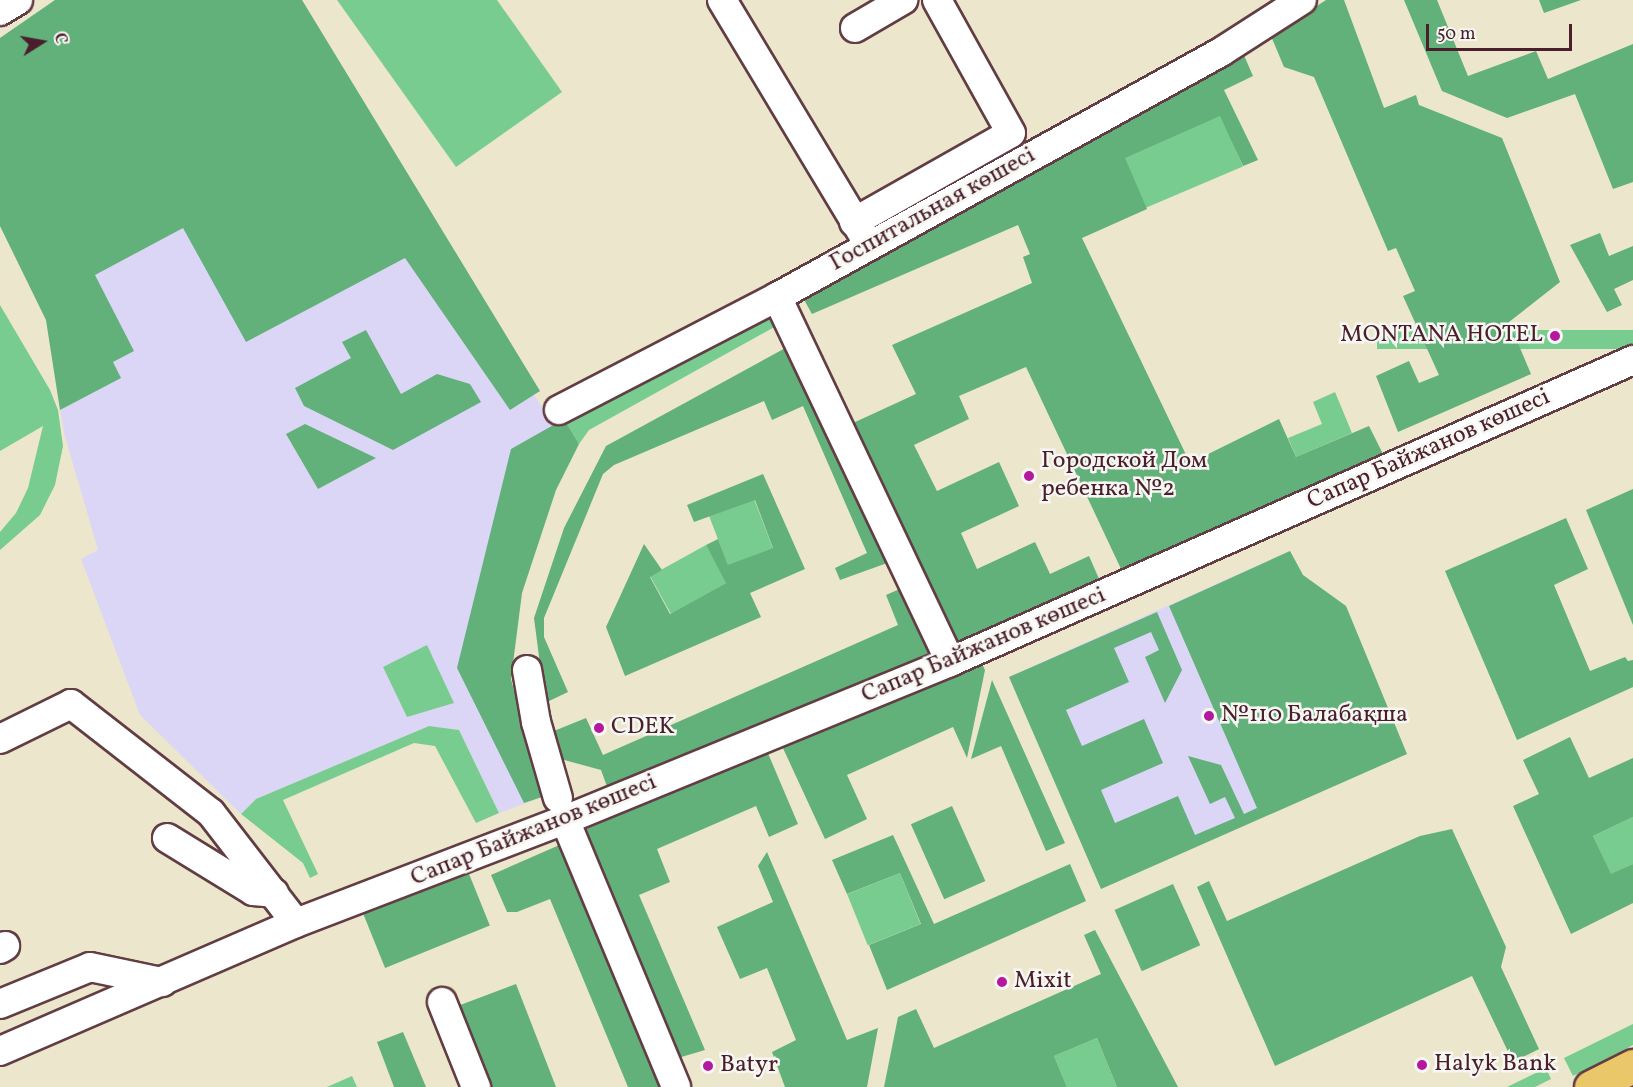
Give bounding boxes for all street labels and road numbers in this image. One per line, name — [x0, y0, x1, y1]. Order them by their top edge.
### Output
street label: Госпитальная көшесі — [825, 141, 1041, 279]
street label: Сапар Байжанов көшесі — [1303, 383, 1555, 517]
street label: Сапар Байжанов көшесі — [858, 581, 1110, 711]
street label: Сапар Байжанов көшесі — [407, 768, 661, 894]

